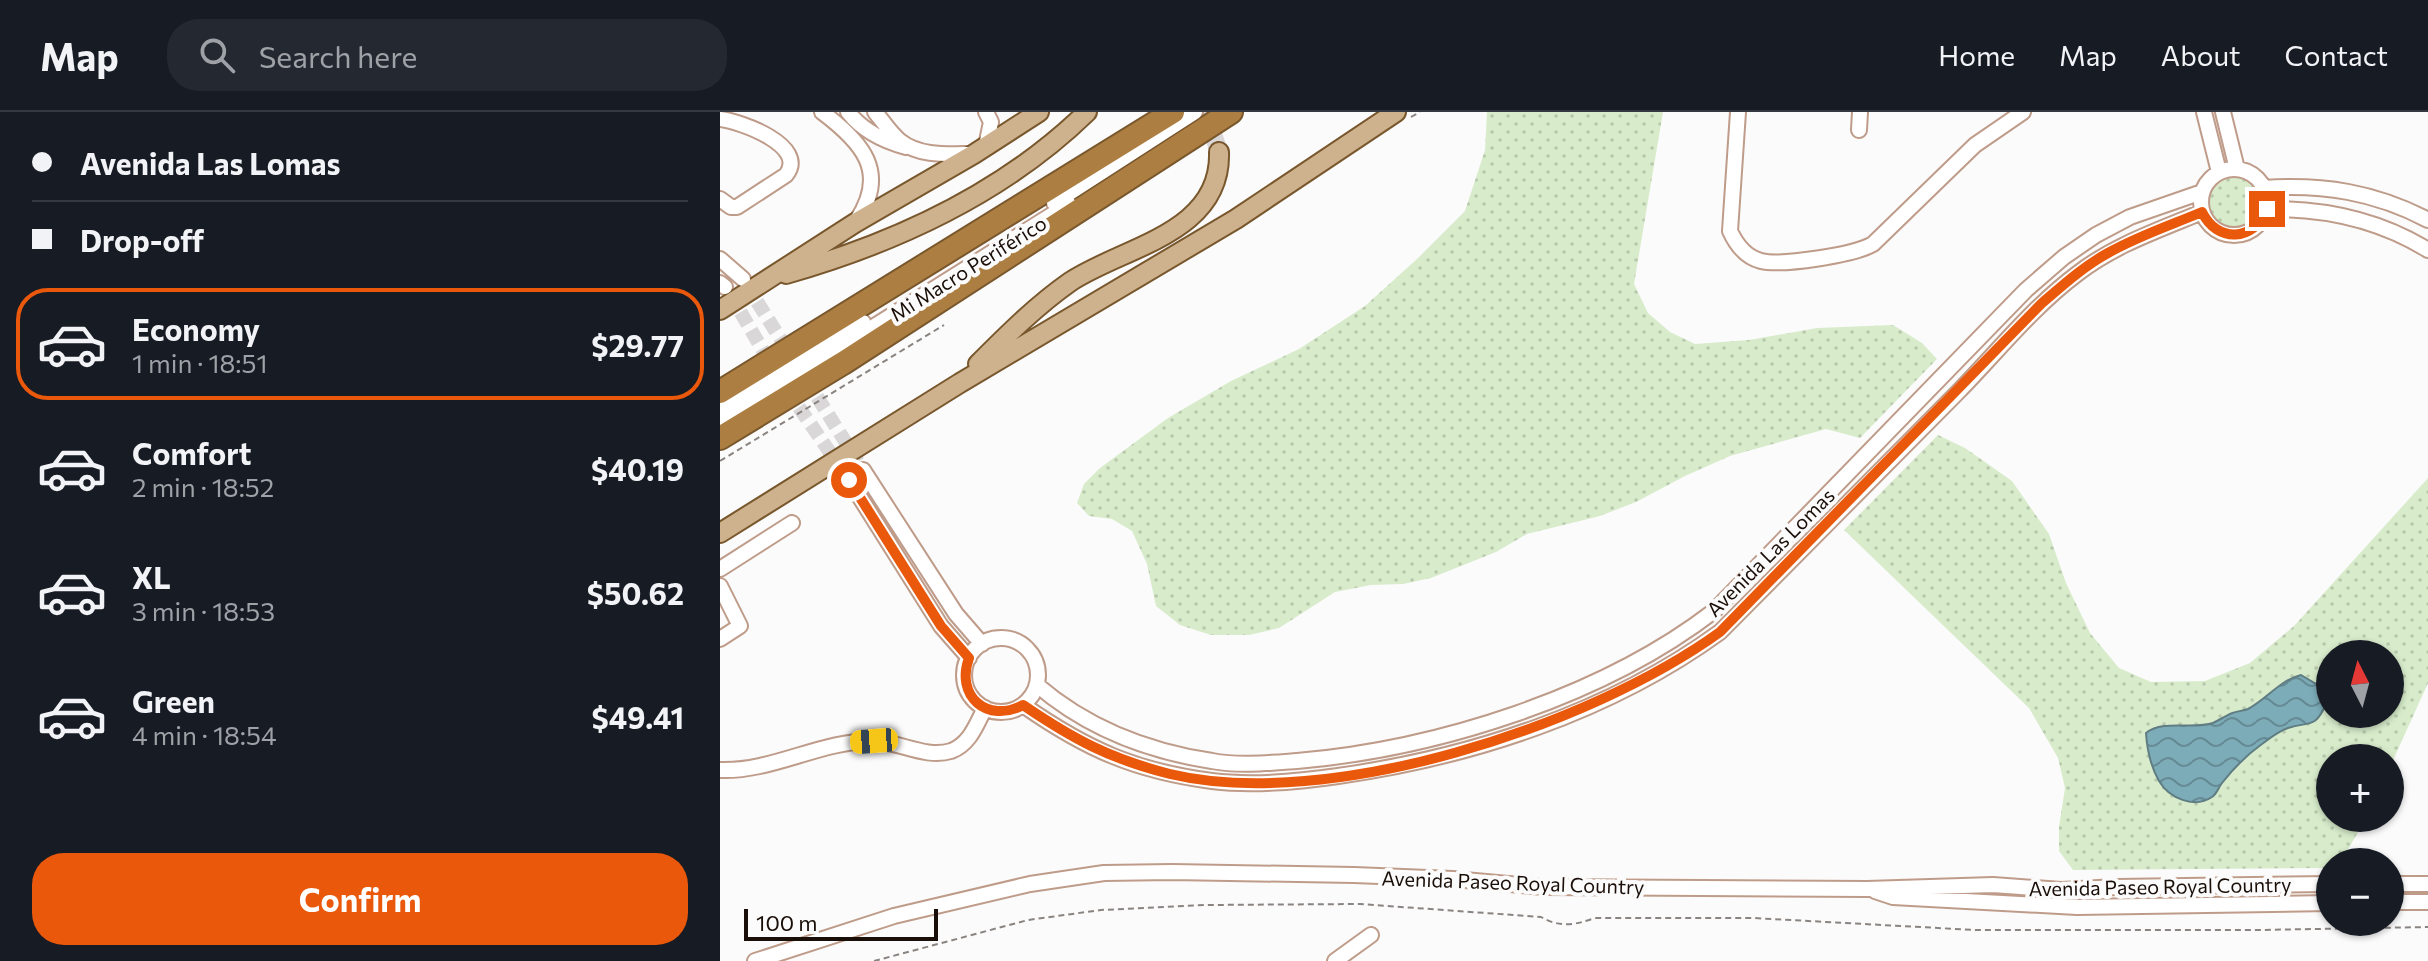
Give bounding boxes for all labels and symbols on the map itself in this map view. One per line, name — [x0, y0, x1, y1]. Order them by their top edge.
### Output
route end — [2249, 191, 2285, 227]
street label: Mi Macro Periférico — [885, 210, 1051, 326]
route start — [831, 462, 867, 498]
street label: Avenida Las Lomas — [1701, 483, 1839, 621]
north arrow — [2316, 640, 2404, 728]
car — [849, 727, 899, 755]
street label: Avenida Paseo Royal Country — [1381, 865, 1645, 899]
street label: Avenida Paseo Royal Country — [2028, 872, 2292, 900]
scale bar — [744, 905, 938, 941]

